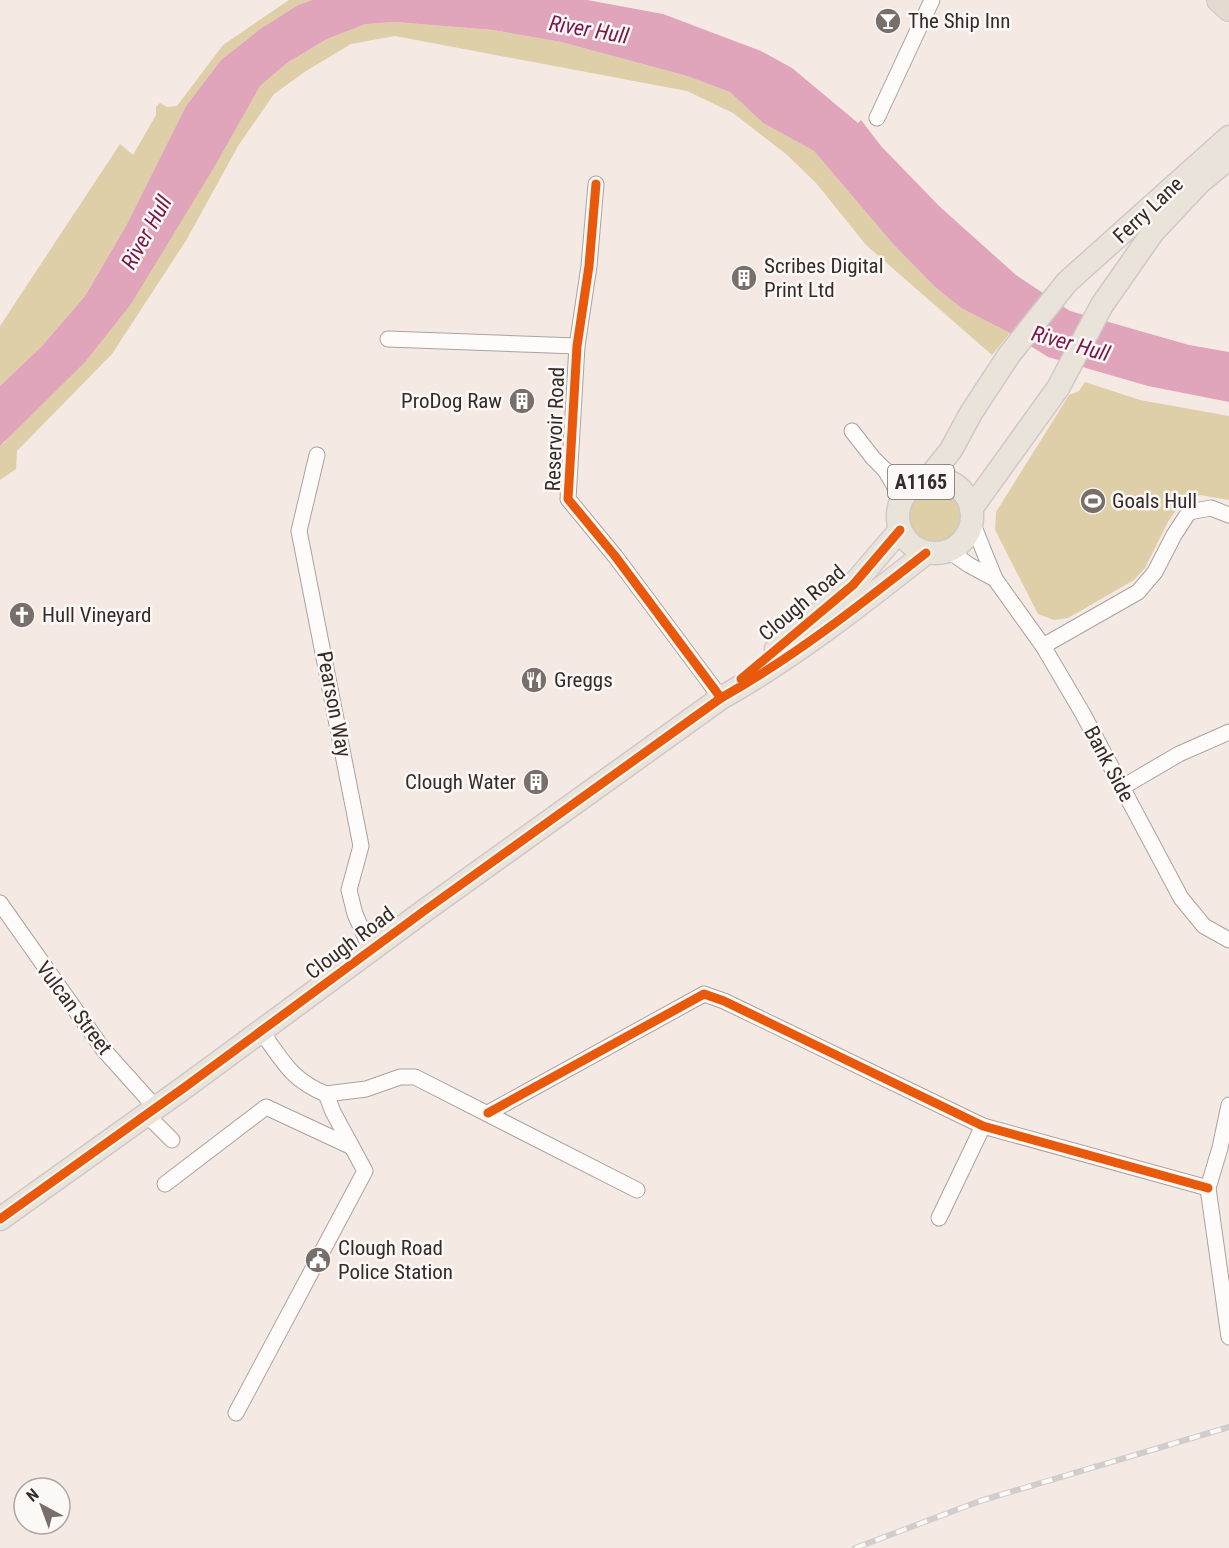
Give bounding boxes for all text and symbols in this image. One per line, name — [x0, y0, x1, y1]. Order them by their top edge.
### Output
bar icon: The Ship Inn — [873, 6, 903, 36]
place label: The Ship Inn — [908, 9, 1010, 33]
water label: River Hull — [547, 10, 632, 49]
street label: Ferry Lane — [1108, 172, 1188, 248]
water label: River Hull — [116, 190, 177, 273]
place label: Scribes Digital Print Ltd — [764, 254, 883, 302]
building icon: Scribes Digital Print Ltd — [729, 263, 759, 293]
water label: River Hull — [1029, 320, 1114, 367]
street label: Reservoir Road — [541, 366, 569, 492]
building icon: ProDog Raw — [507, 386, 537, 416]
place label: ProDog Raw — [401, 389, 502, 413]
road number: A1165 — [888, 465, 954, 499]
sports icon: Goals Hull — [1078, 486, 1108, 516]
place label: Goals Hull — [1112, 489, 1197, 513]
street label: Clough Road — [754, 560, 850, 646]
church icon: Hull Vineyard — [7, 600, 37, 630]
place label: Hull Vineyard — [42, 603, 151, 627]
street label: Pearson Way — [312, 649, 356, 759]
restaurant icon: Greggs — [519, 665, 549, 695]
place label: Greggs — [554, 668, 613, 692]
street label: Bank Side — [1079, 722, 1139, 806]
building icon: Clough Water — [521, 767, 551, 797]
place label: Clough Water — [405, 770, 516, 794]
street label: Clough Road — [301, 902, 399, 984]
street label: Vulcan Street — [31, 957, 117, 1059]
place label: Clough Road Police Station — [338, 1236, 453, 1284]
public building icon: Clough Road Police Station — [303, 1245, 333, 1275]
north arrow — [12, 1476, 72, 1536]
text: N — [23, 1485, 42, 1505]

